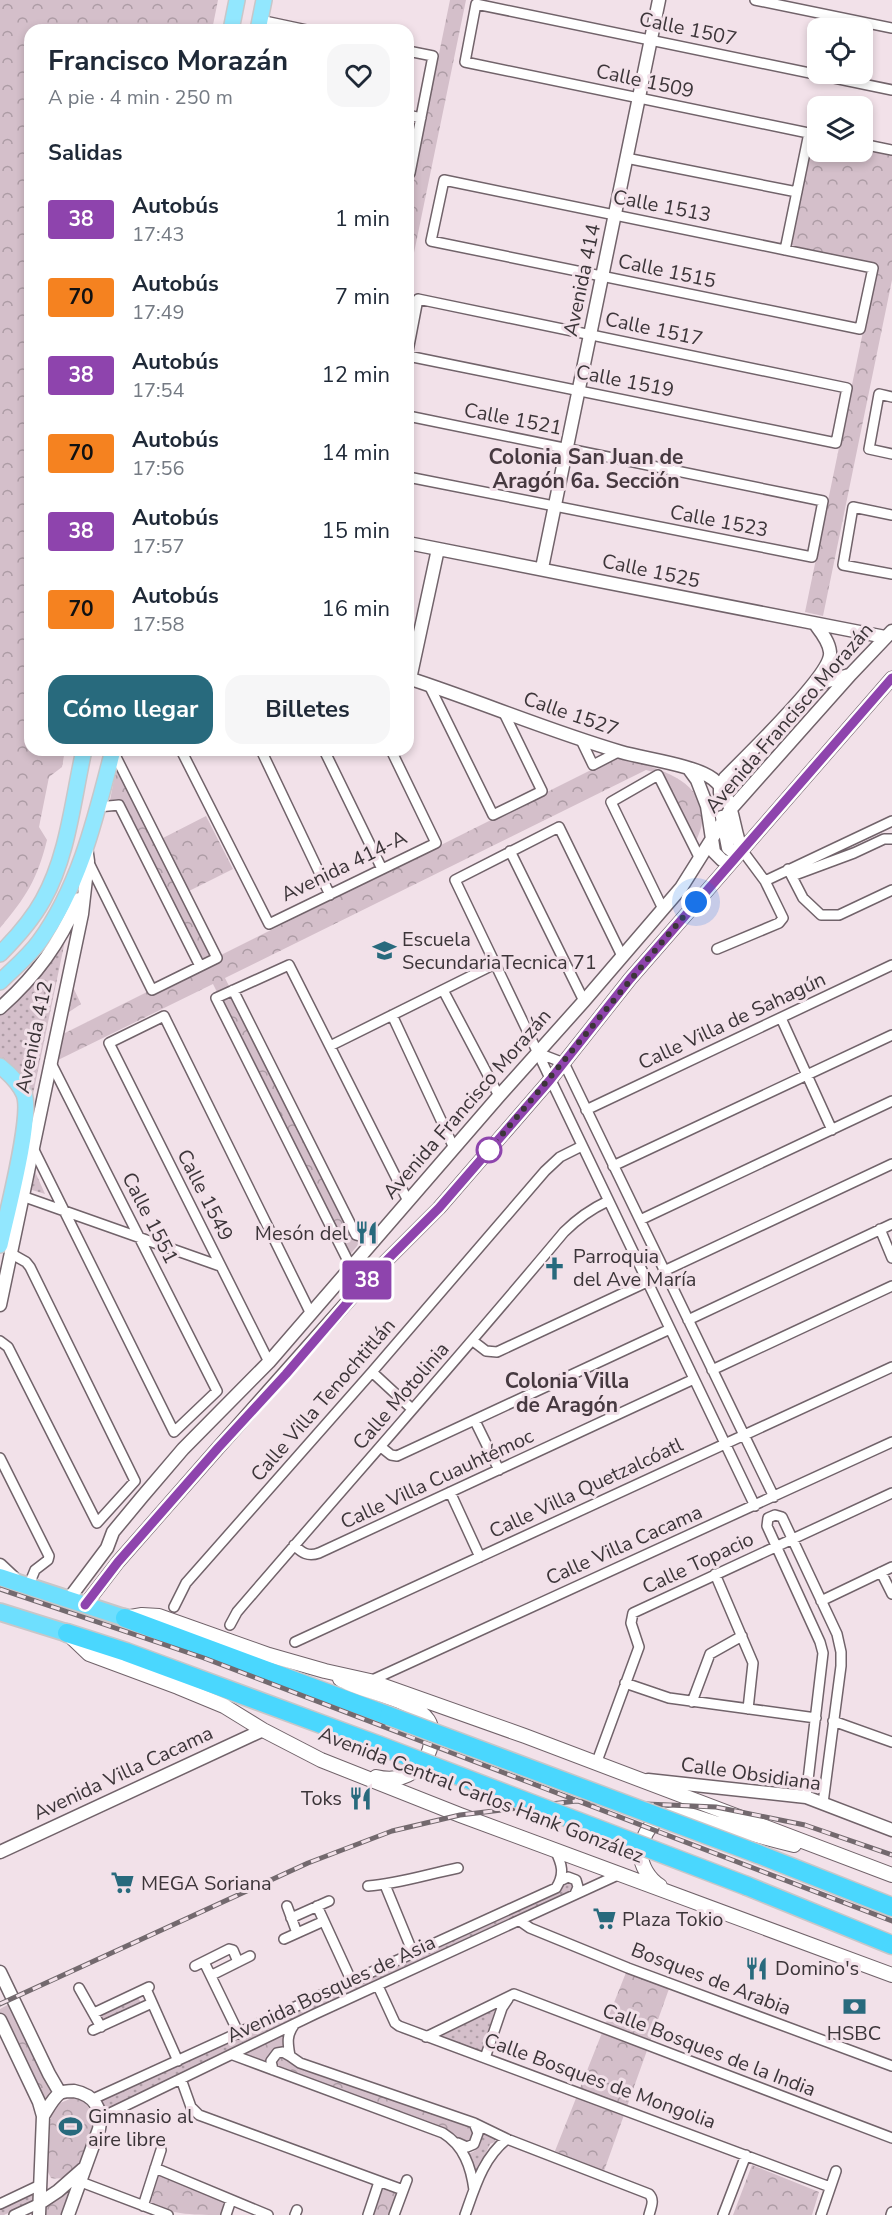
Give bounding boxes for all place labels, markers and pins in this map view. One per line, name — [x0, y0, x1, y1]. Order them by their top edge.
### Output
place label: Escuela SecundariaTecnica 71 — [402, 926, 597, 976]
school or university icon: Escuela SecundariaTecnica 71 — [371, 937, 397, 963]
unlabelled marker — [476, 1137, 502, 1163]
place label: Mesón del — [255, 1220, 348, 1247]
restaurant icon: Mesón del — [353, 1220, 379, 1246]
place label: Parroquia del Ave María — [573, 1243, 696, 1293]
church icon: Parroquia del Ave María — [542, 1255, 568, 1281]
place label: Toks — [301, 1785, 342, 1812]
restaurant icon: Toks — [347, 1785, 373, 1811]
supermarket icon: MEGA Soriana — [110, 1870, 136, 1896]
place label: MEGA Soriana — [141, 1870, 272, 1897]
supermarket icon: Plaza Tokio — [591, 1906, 617, 1932]
place label: Plaza Tokio — [622, 1906, 723, 1933]
restaurant icon: Domino's — [744, 1955, 770, 1981]
place label: Domino's — [775, 1955, 859, 1982]
bank icon: HSBC — [841, 1993, 867, 2019]
place label: HSBC — [827, 2020, 881, 2047]
place label: Gimnasio al aire libre — [88, 2103, 193, 2153]
sports icon: Gimnasio al aire libre — [57, 2114, 83, 2140]

